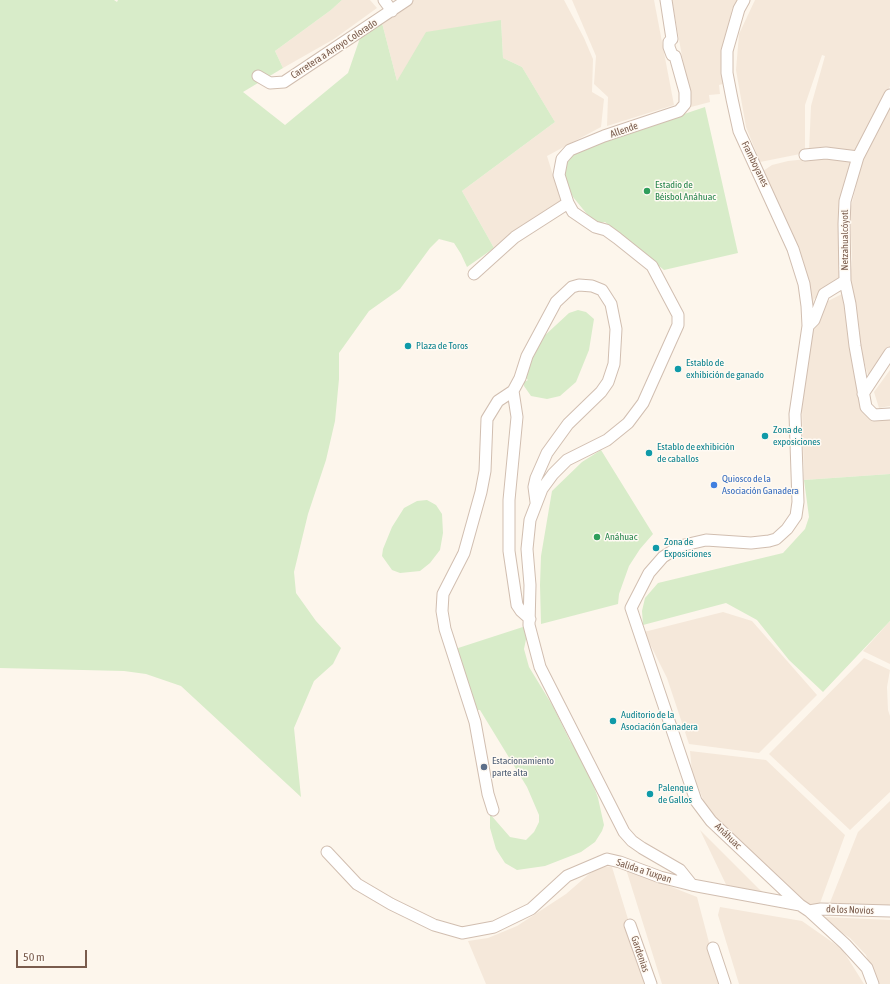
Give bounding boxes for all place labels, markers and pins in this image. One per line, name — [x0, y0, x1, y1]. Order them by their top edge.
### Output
place label: Estadio de Béisbol Anáhuac — [655, 179, 716, 202]
marker: Estadio de Béisbol Anáhuac — [642, 186, 652, 196]
place label: Plaza de Toros — [416, 340, 468, 352]
marker: Plaza de Toros — [403, 341, 413, 351]
place label: Establo de exhibición de ganado — [686, 357, 764, 380]
marker: Establo de exhibición de ganado — [673, 364, 683, 374]
place label: Zona de exposiciones — [773, 424, 820, 448]
marker: Zona de exposiciones — [760, 431, 770, 441]
place label: Establo de exhibición de caballos — [657, 441, 735, 464]
marker: Establo de exhibición de caballos — [644, 448, 654, 458]
place label: Quiosco de la Asociación Ganadera — [722, 473, 799, 496]
marker: Quiosco de la Asociación Ganadera — [709, 480, 719, 490]
place label: Anáhuac — [605, 531, 637, 543]
marker: Anáhuac — [592, 532, 602, 542]
place label: Zona de Exposiciones — [664, 536, 711, 560]
marker: Zona de Exposiciones — [651, 543, 661, 553]
place label: Auditorio de la Asociación Ganadera — [621, 709, 698, 732]
marker: Auditorio de la Asociación Ganadera — [608, 716, 618, 726]
place label: Estacionamiento parte alta — [492, 755, 554, 778]
marker: Estacionamiento parte alta — [479, 762, 489, 772]
place label: Palenque de Gallos — [658, 782, 693, 806]
marker: Palenque de Gallos — [645, 789, 655, 799]

